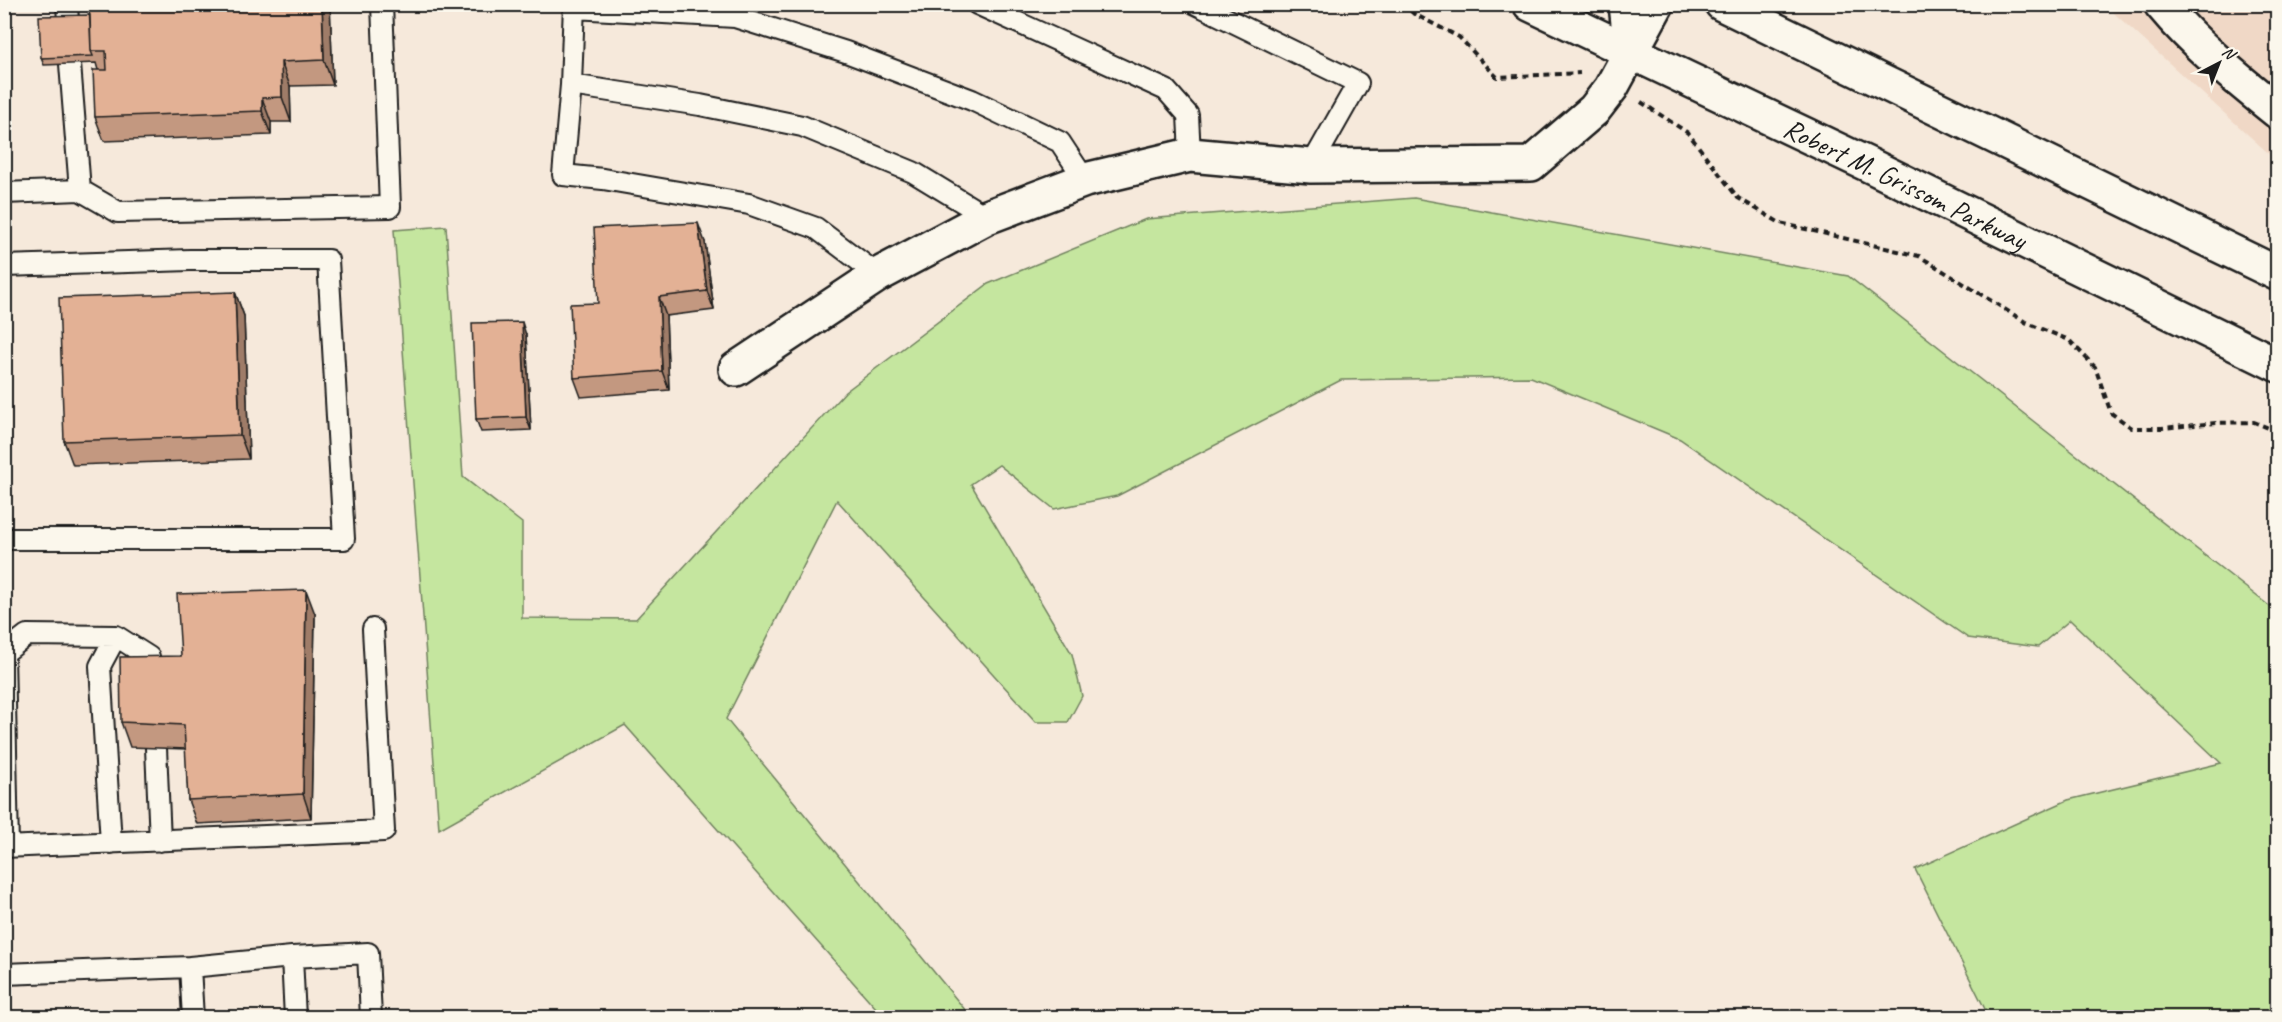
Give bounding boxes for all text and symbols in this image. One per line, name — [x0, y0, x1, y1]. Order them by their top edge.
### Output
north arrow — [2189, 33, 2249, 93]
text: N — [2218, 42, 2241, 65]
street label: Robert M. Grissom Parkway — [1778, 110, 2035, 258]

